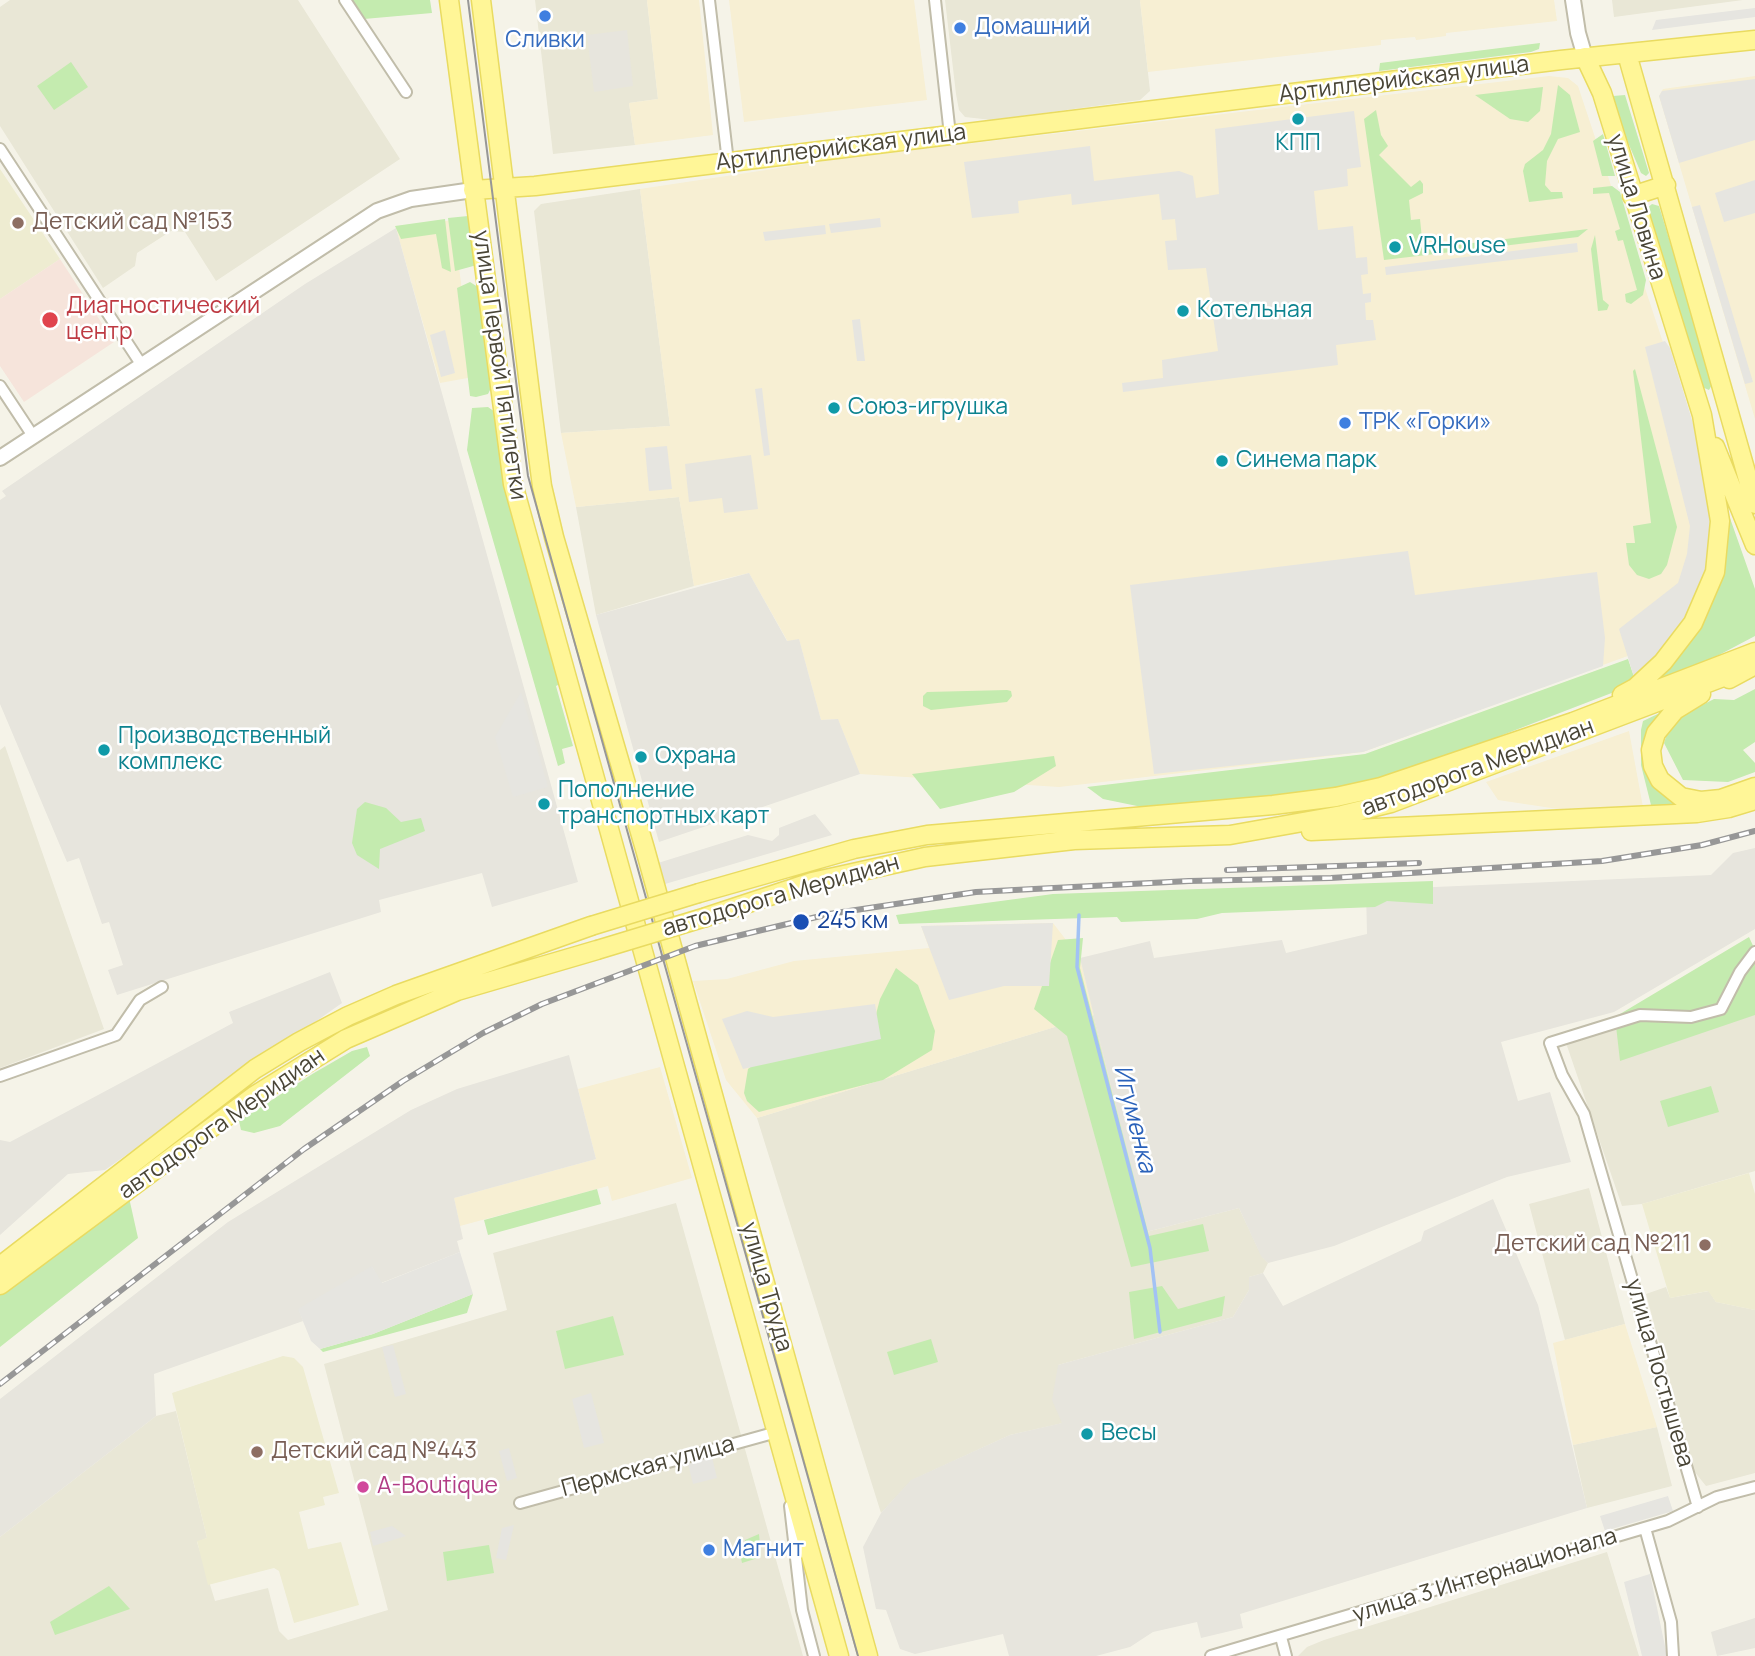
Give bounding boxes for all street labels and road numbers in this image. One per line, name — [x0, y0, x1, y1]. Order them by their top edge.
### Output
street label: Артиллерийская улица — [1277, 51, 1531, 109]
street label: Артиллерийская улица — [714, 119, 968, 177]
street label: улица Ловина — [1601, 131, 1671, 283]
street label: улица Первой Пятилетки — [466, 228, 532, 502]
street label: автодорога Меридиан — [1358, 713, 1598, 823]
street label: автодорога Меридиан — [659, 849, 903, 943]
street label: автодорога Меридиан — [114, 1042, 330, 1206]
street label: улица Труда — [734, 1219, 798, 1355]
street label: улица Постышева — [1619, 1276, 1699, 1470]
street label: Пермская улица — [558, 1431, 738, 1503]
street label: улица 3 Интернационала — [1350, 1523, 1620, 1629]

